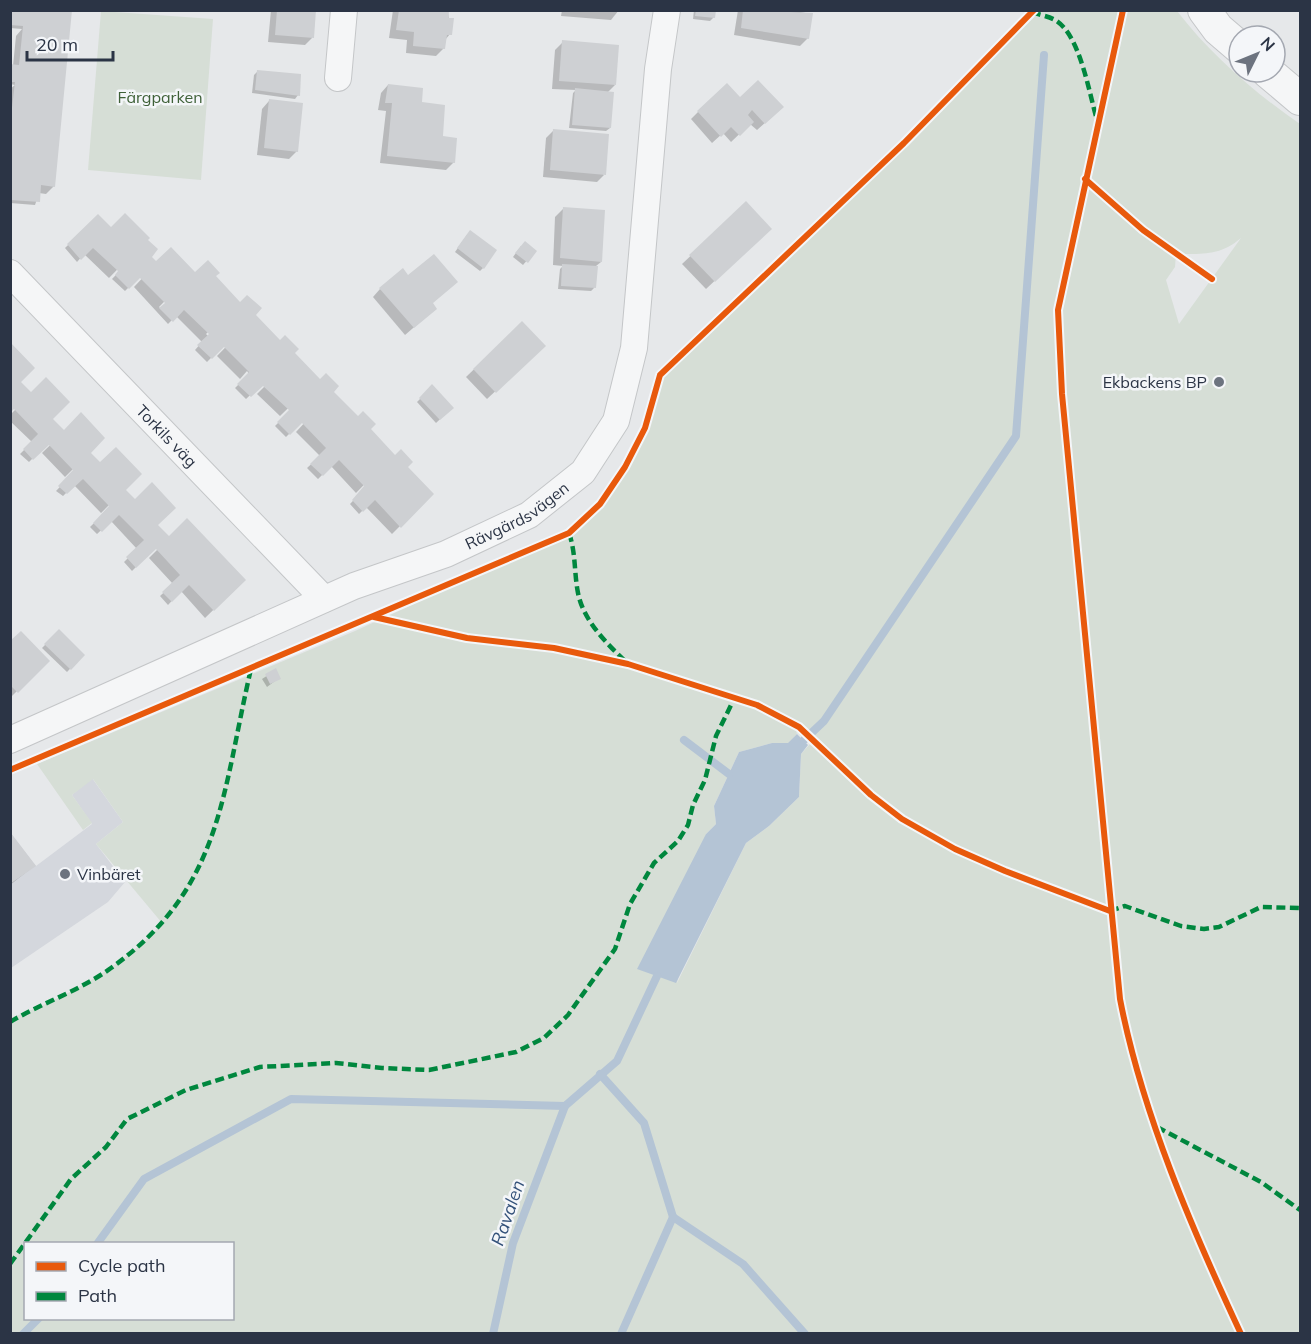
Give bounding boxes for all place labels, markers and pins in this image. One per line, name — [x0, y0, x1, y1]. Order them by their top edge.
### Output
place label: Ekbackens BP — [1103, 372, 1207, 392]
marker: Ekbackens BP — [1212, 375, 1226, 389]
place label: Vinbäret — [77, 864, 141, 884]
marker: Vinbäret — [58, 867, 72, 881]

